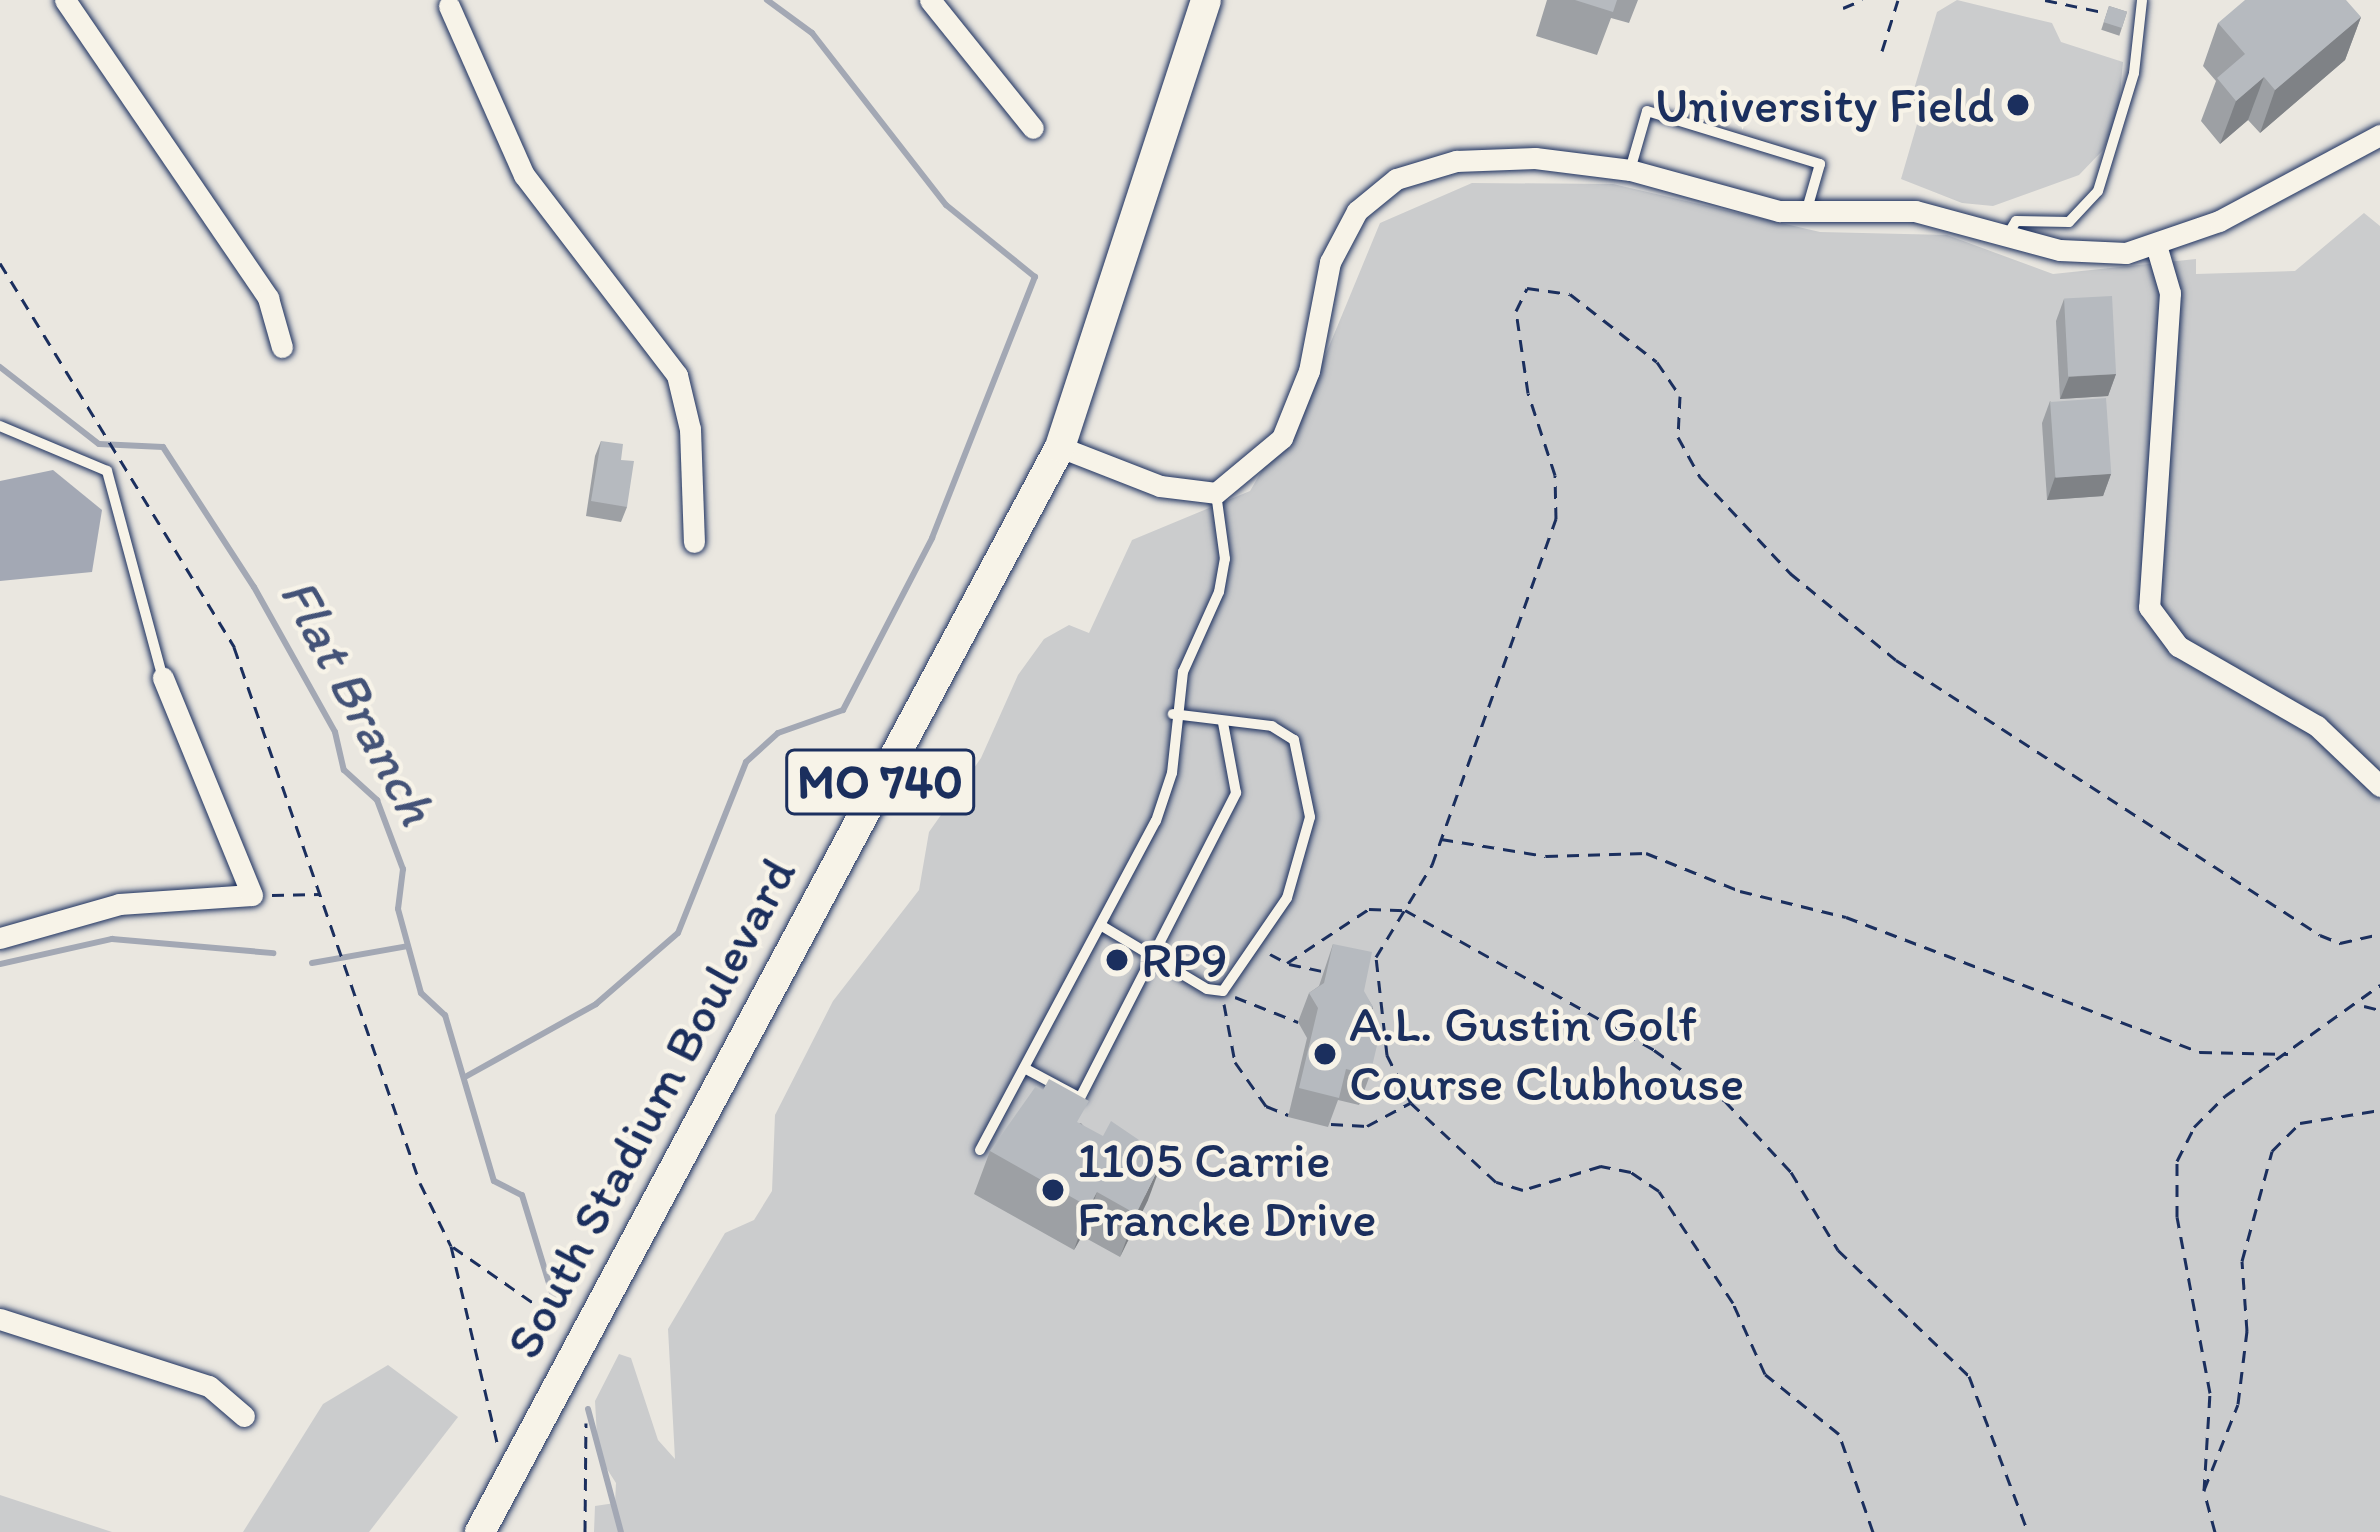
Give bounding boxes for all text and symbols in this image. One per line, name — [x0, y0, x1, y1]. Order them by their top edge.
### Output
place label: University Field — [1655, 74, 1994, 136]
marker: University Field — [2005, 92, 2031, 118]
water label: Flat Branch — [266, 566, 450, 836]
road number: MO 740 — [784, 740, 976, 824]
street label: South Stadium Boulevard — [492, 846, 810, 1370]
place label: RP9 — [1141, 929, 1228, 991]
marker: RP9 — [1104, 947, 1130, 973]
place label: A.L. Gustin Golf Course Clubhouse — [1349, 994, 1745, 1114]
marker: A.L. Gustin Golf Course Clubhouse — [1312, 1041, 1338, 1067]
place label: 1105 Carrie Francke Drive — [1077, 1130, 1378, 1250]
marker: 1105 Carrie Francke Drive — [1040, 1177, 1066, 1203]

